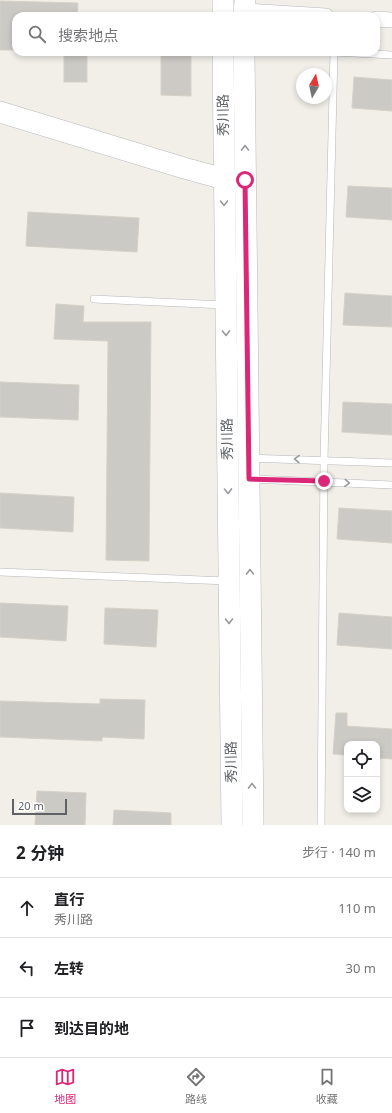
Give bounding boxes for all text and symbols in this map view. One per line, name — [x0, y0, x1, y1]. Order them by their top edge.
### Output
search box — [12, 12, 380, 56]
icon: search — [26, 23, 48, 45]
text: 搜索地点 — [58, 25, 118, 45]
north arrow — [296, 68, 332, 104]
street label: 秀川路 — [213, 94, 232, 136]
one-way arrow — [240, 145, 249, 151]
route start — [236, 171, 254, 189]
one-way arrow — [220, 200, 228, 206]
one-way arrow — [222, 330, 230, 336]
street label: 秀川路 — [217, 418, 236, 460]
one-way arrow — [294, 455, 300, 464]
route end — [315, 472, 333, 490]
one-way arrow — [344, 478, 350, 487]
one-way arrow — [224, 488, 232, 494]
one-way arrow — [246, 569, 254, 575]
one-way arrow — [225, 618, 233, 624]
street label: 秀川路 — [221, 741, 240, 783]
map controls — [344, 741, 380, 813]
button: locate — [344, 741, 380, 777]
button: layers — [344, 777, 380, 813]
one-way arrow — [248, 783, 256, 789]
scale bar — [12, 797, 67, 816]
text: 20 m — [18, 798, 44, 813]
text: 2 分钟 — [16, 841, 64, 864]
text: 步行 · 140 m — [302, 843, 376, 861]
text: 直行 — [54, 889, 84, 909]
icon: ahead — [16, 897, 38, 919]
text: 110 m — [338, 899, 376, 917]
text: 秀川路 — [54, 910, 93, 928]
icon: left — [16, 957, 38, 979]
text: 左转 — [54, 958, 84, 978]
text: 30 m — [346, 959, 376, 977]
icon: arrive — [16, 1017, 38, 1039]
text: 到达目的地 — [54, 1018, 129, 1038]
tab: 地图 — [54, 1066, 76, 1106]
tab: 路线 — [185, 1066, 207, 1106]
tab: 收藏 — [316, 1066, 338, 1106]

